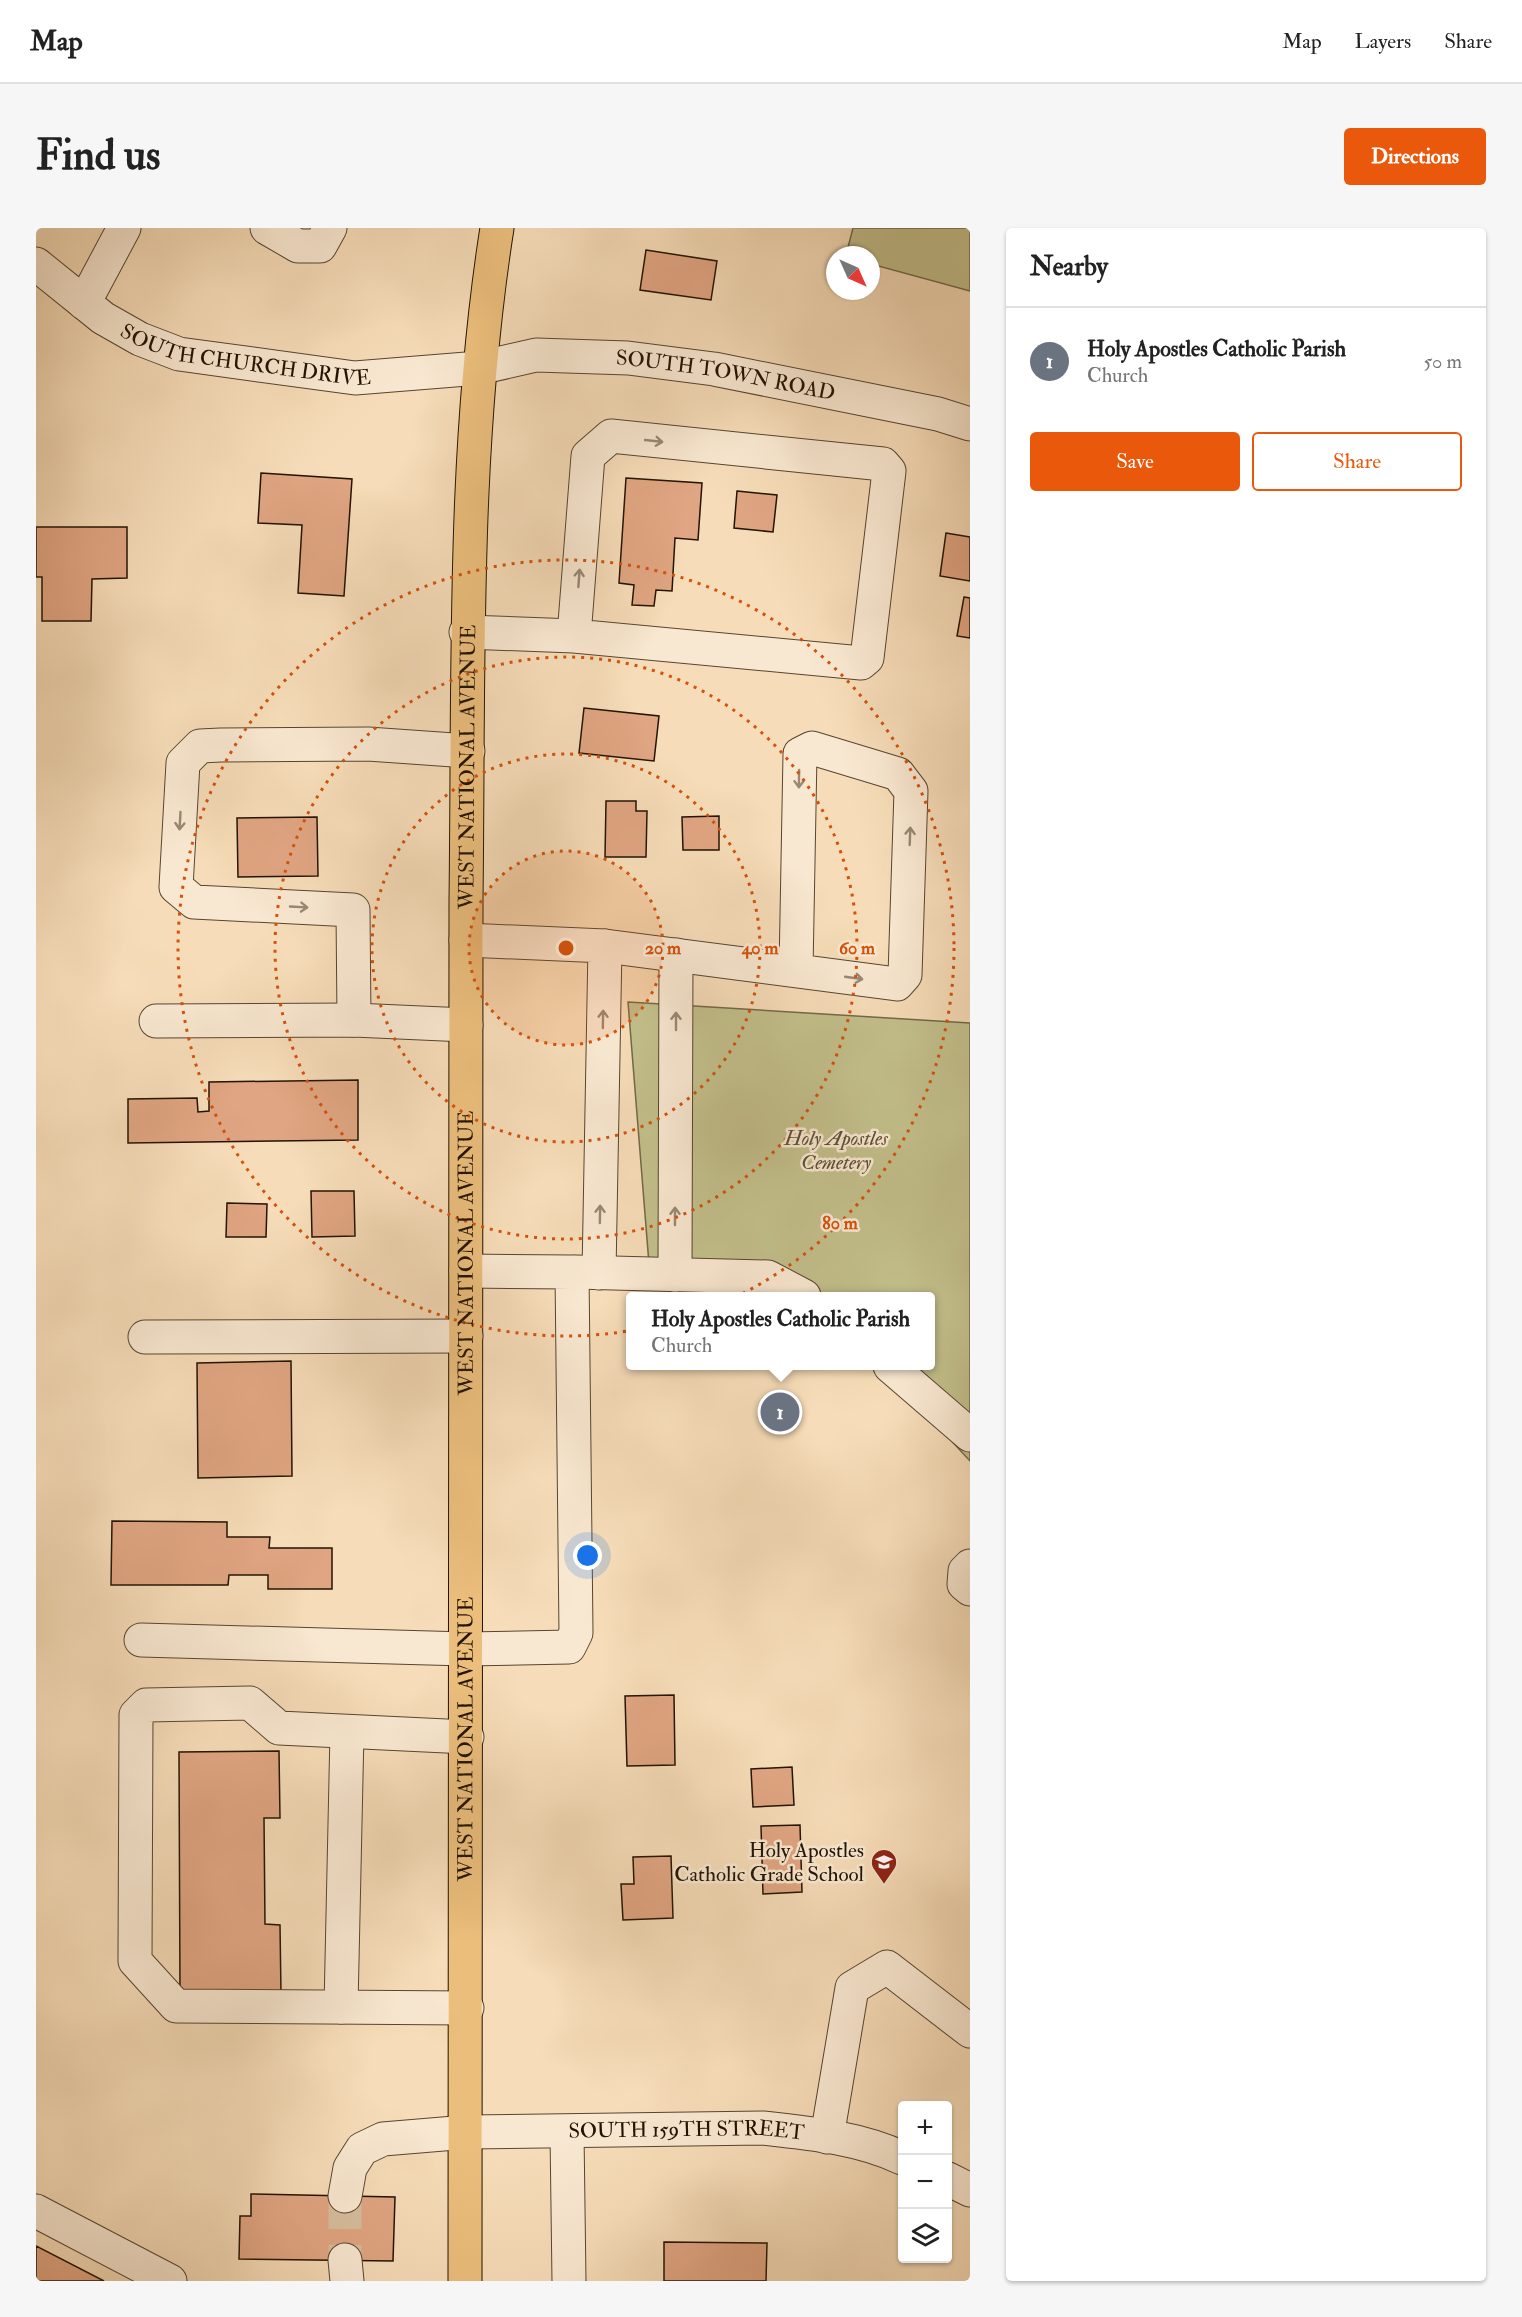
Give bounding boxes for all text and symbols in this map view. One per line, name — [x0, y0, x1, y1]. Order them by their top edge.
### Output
text: Map — [30, 24, 83, 59]
text: Map — [1282, 28, 1322, 55]
text: Layers — [1355, 28, 1411, 55]
text: Share — [1444, 28, 1492, 55]
button: Directions — [1344, 128, 1486, 185]
text: Find us — [36, 130, 160, 182]
north arrow — [826, 246, 880, 300]
text: Nearby — [1030, 251, 1108, 283]
street label: SOUTH CHURCH DRIVE — [115, 318, 372, 392]
text: Holy Apostles Catholic Parish — [1087, 335, 1346, 363]
street label: SOUTH TOWN ROAD — [616, 345, 838, 407]
text: 1 — [1046, 349, 1053, 374]
text: 50 m — [1423, 349, 1462, 374]
text: Church — [1087, 363, 1148, 388]
button: Save — [1030, 432, 1240, 491]
button: Share — [1252, 432, 1462, 491]
one-way arrow — [643, 436, 663, 447]
one-way arrow — [574, 568, 585, 588]
street label: WEST NATIONAL AVENUE — [453, 624, 482, 911]
one-way arrow — [793, 769, 805, 789]
one-way arrow — [174, 811, 185, 830]
one-way arrow — [904, 826, 915, 846]
one-way arrow — [288, 902, 308, 913]
text: 20 m — [645, 937, 682, 960]
text: 40 m — [741, 937, 779, 960]
text: 60 m — [839, 937, 876, 960]
centre of rings — [556, 938, 576, 958]
one-way arrow — [844, 973, 863, 984]
one-way arrow — [598, 1010, 609, 1030]
one-way arrow — [670, 1012, 682, 1032]
street label: WEST NATIONAL AVENUE — [453, 1110, 480, 1397]
park label: Holy Apostles Cemetery — [783, 1125, 889, 1176]
one-way arrow — [594, 1205, 606, 1225]
one-way arrow — [669, 1207, 681, 1227]
text: 80 m — [822, 1212, 859, 1235]
popup — [626, 1292, 935, 1370]
text: Holy Apostles Catholic Parish — [651, 1305, 910, 1333]
text: Church — [651, 1333, 712, 1358]
pin: 1 — [760, 1390, 800, 1434]
your location — [573, 1541, 602, 1570]
street label: WEST NATIONAL AVENUE — [452, 1596, 479, 1883]
place label: Holy Apostles Catholic Grade School — [674, 1837, 865, 1888]
school or university icon: Holy Apostles Catholic Grade School — [869, 1847, 899, 1885]
map controls — [898, 2101, 952, 2263]
button: + — [898, 2101, 952, 2155]
street label: SOUTH 159TH STREET — [568, 2115, 806, 2147]
button: − — [898, 2155, 952, 2209]
button: layers — [898, 2209, 952, 2263]

